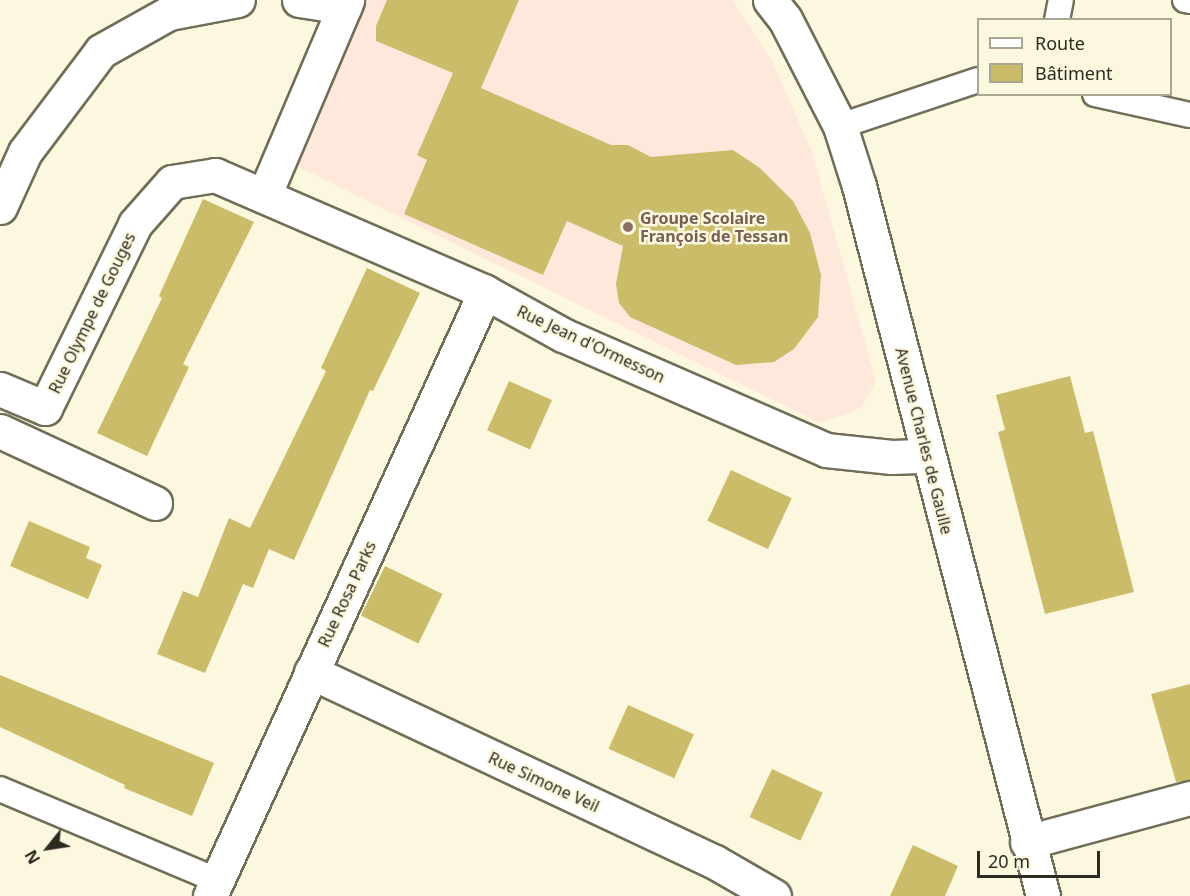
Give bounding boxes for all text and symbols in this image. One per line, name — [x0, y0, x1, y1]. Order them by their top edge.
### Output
legend — [977, 18, 1172, 96]
text: Route — [1035, 31, 1085, 55]
text: Bâtiment — [1035, 61, 1113, 85]
place label: Groupe Scolaire François de Tessan — [640, 208, 788, 246]
marker: Groupe Scolaire François de Tessan — [621, 220, 635, 234]
street label: Rue Olympe de Gouges — [45, 229, 139, 397]
street label: Rue Jean d'Ormesson — [514, 301, 668, 387]
street label: Avenue Charles de Gaulle — [891, 346, 957, 536]
street label: Rue Rosa Parks — [314, 538, 380, 650]
street label: Rue Simone Veil — [485, 748, 603, 816]
north arrow — [18, 818, 78, 878]
scale bar — [980, 839, 1103, 877]
text: N — [20, 846, 45, 868]
text: 20 m — [988, 849, 1030, 873]

